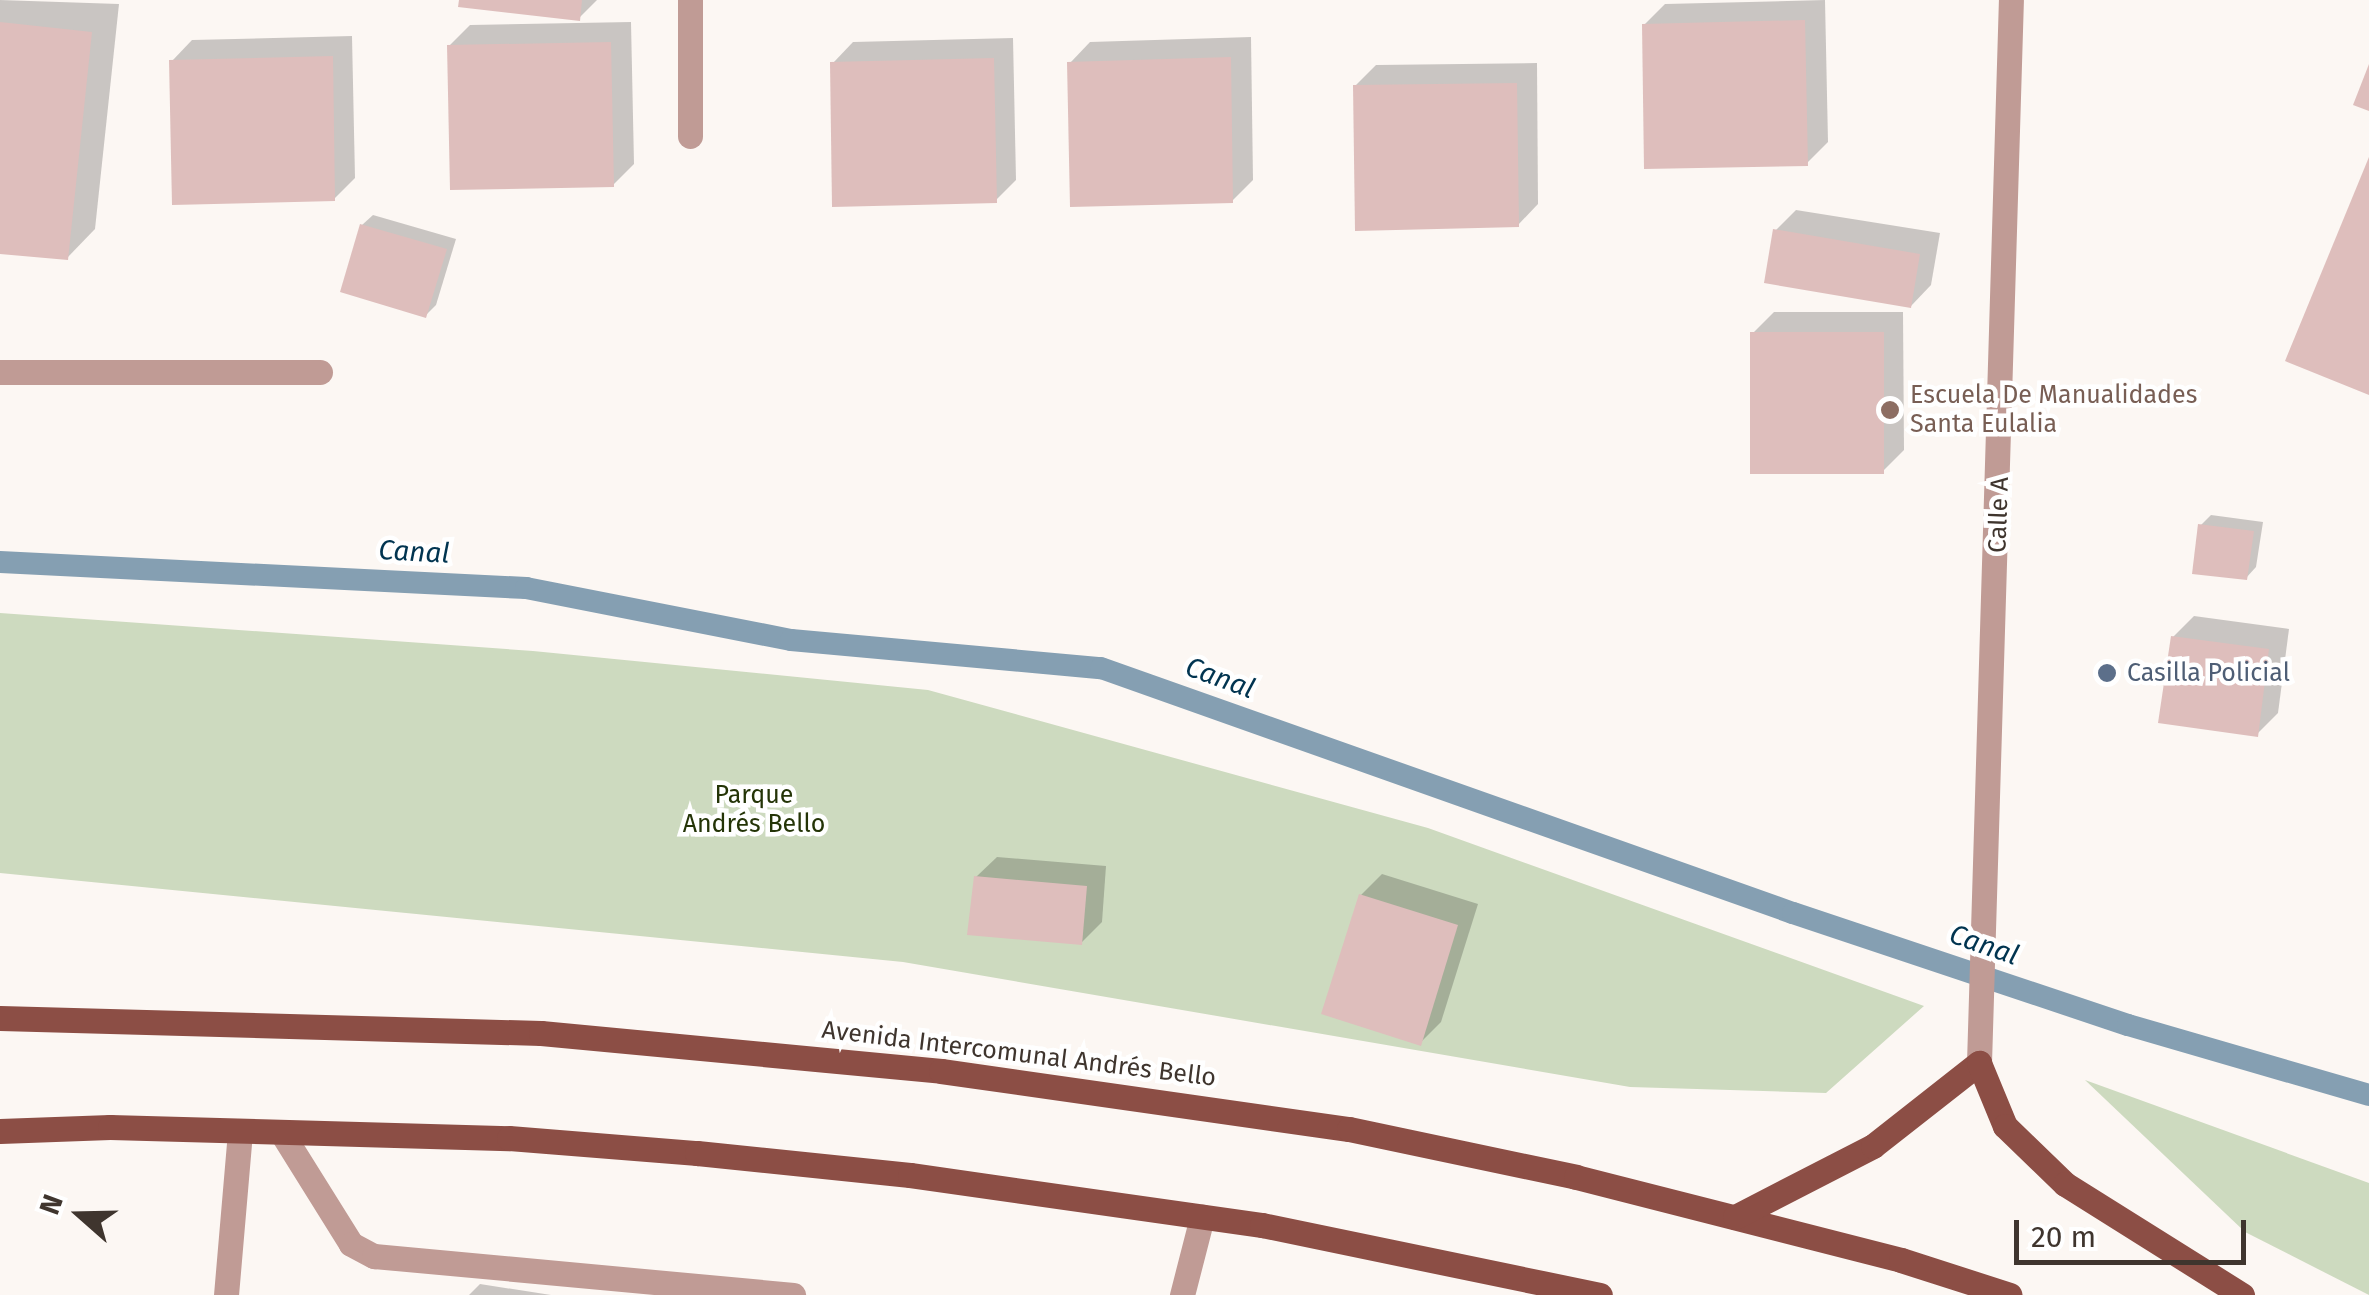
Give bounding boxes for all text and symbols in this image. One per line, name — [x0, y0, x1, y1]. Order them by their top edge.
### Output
place label: Escuela De Manualidades Santa Eulalia — [1910, 381, 2197, 440]
marker: Escuela De Manualidades Santa Eulalia — [1879, 399, 1901, 421]
street label: Calle A — [1983, 476, 2015, 554]
water label: Canal — [378, 533, 450, 571]
water label: Canal — [1181, 650, 1259, 706]
place label: Casilla Policial — [2127, 658, 2290, 688]
marker: Casilla Policial — [2096, 662, 2118, 684]
park label: Parque Andrés Bello — [683, 781, 825, 840]
water label: Canal — [1945, 918, 2023, 972]
street label: Avenida Intercomunal Andrés Bello — [820, 1015, 1218, 1093]
north arrow — [30, 1165, 130, 1265]
text: N — [33, 1190, 70, 1219]
scale bar — [2019, 1200, 2252, 1262]
text: 20 m — [2031, 1219, 2096, 1255]

